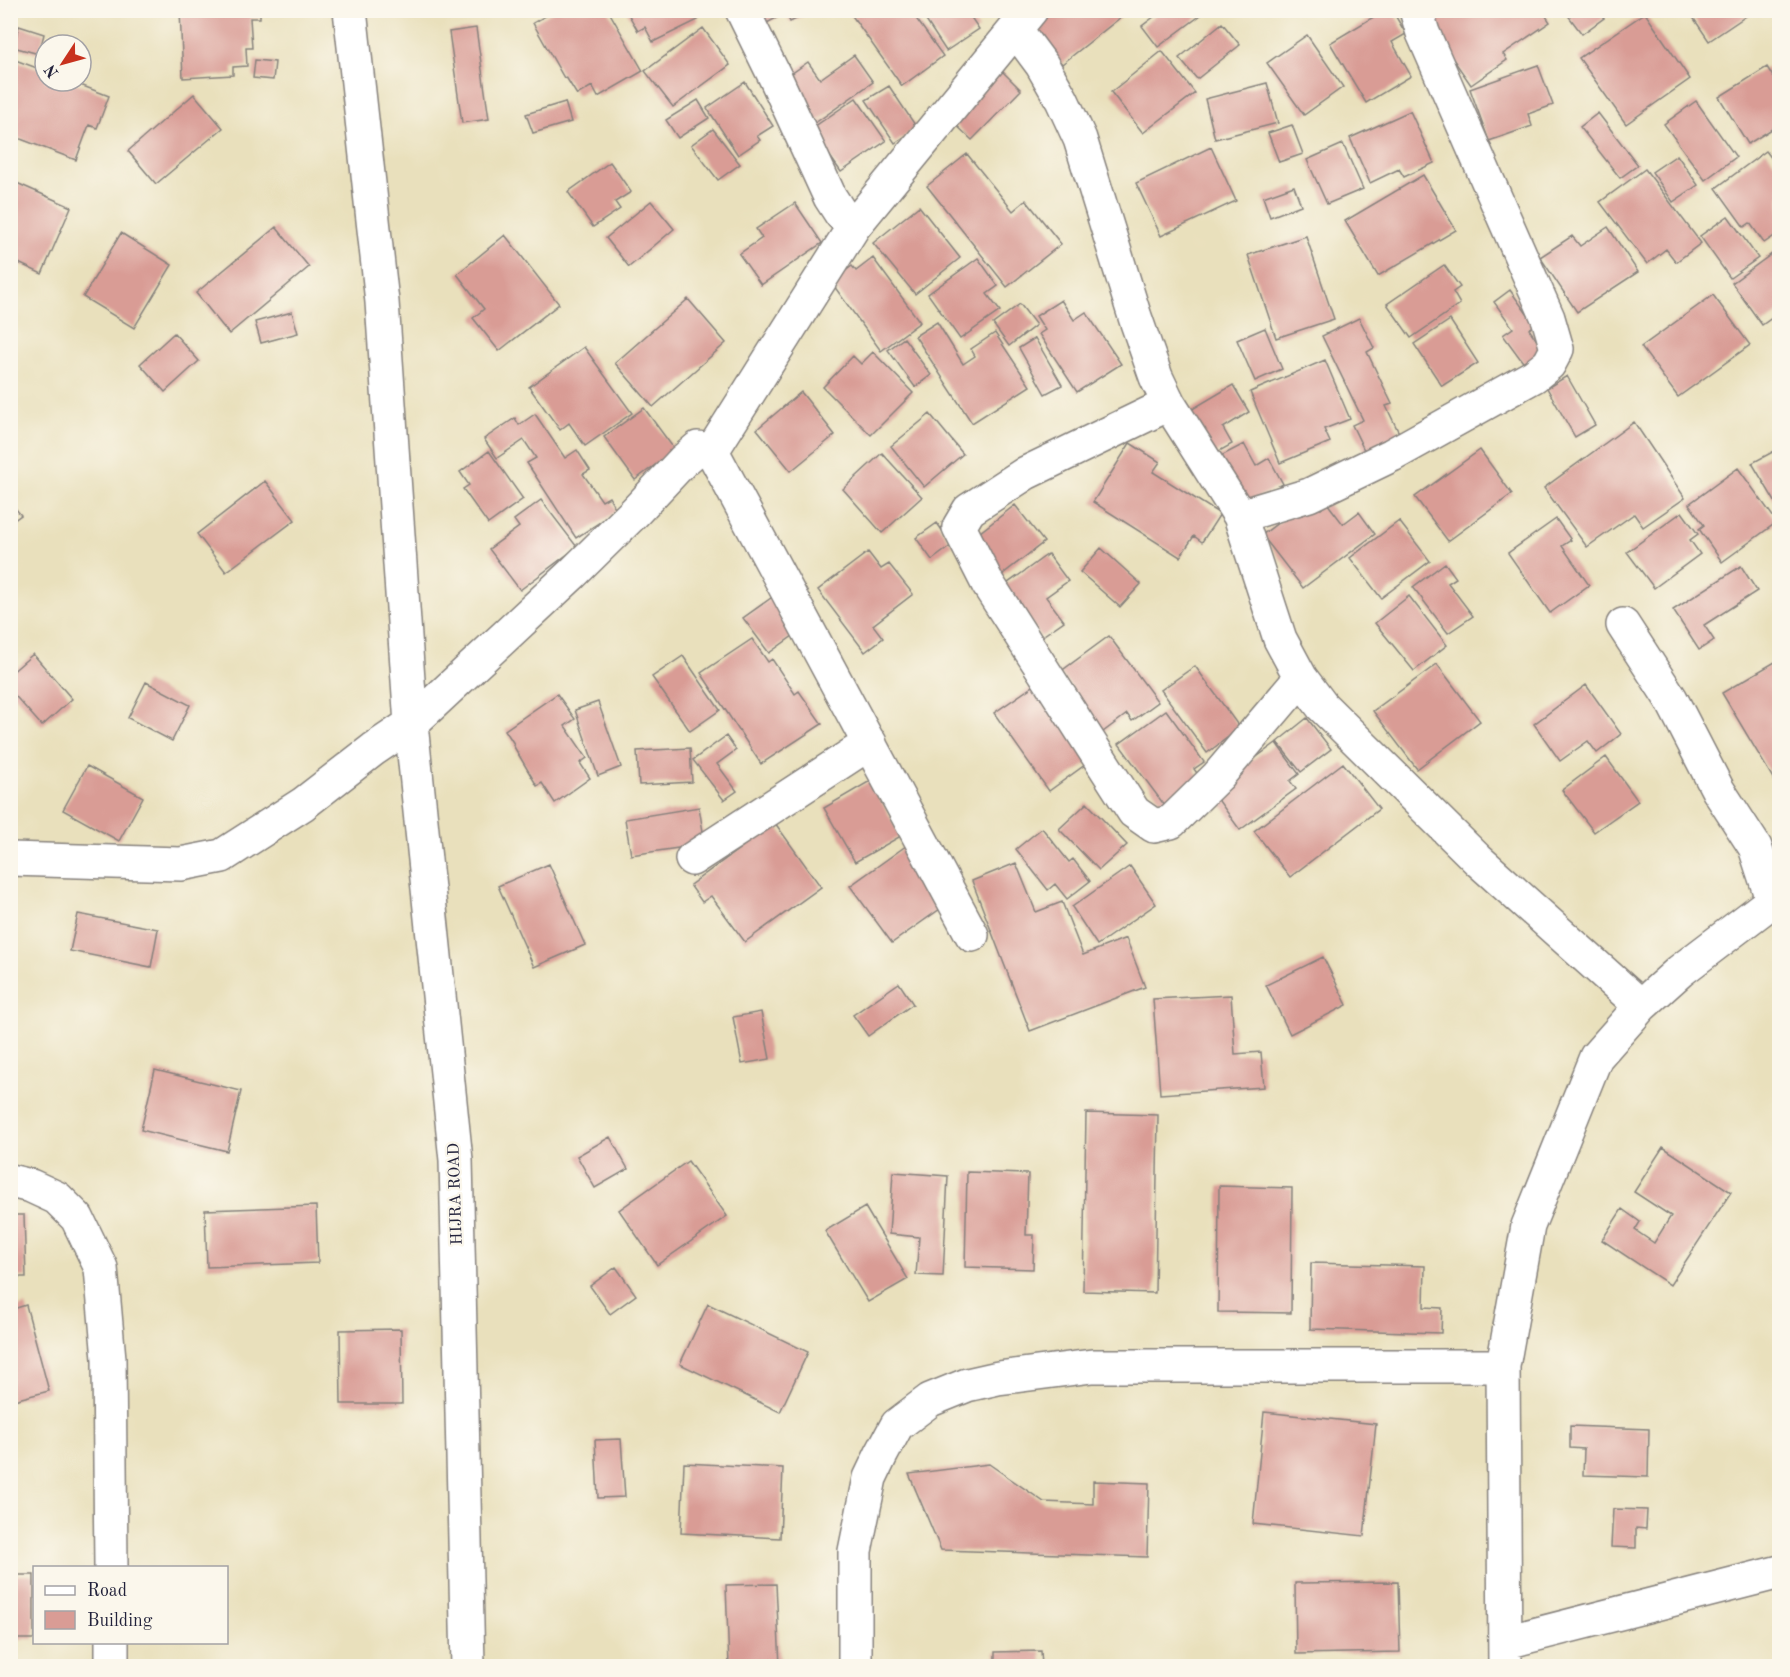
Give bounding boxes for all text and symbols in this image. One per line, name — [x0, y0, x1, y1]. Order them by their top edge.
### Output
north arrow — [33, 33, 93, 93]
text: N — [42, 60, 63, 80]
street label: HIJRA ROAD — [446, 1143, 466, 1245]
legend — [33, 1566, 228, 1644]
text: Road — [87, 1582, 127, 1600]
text: Building — [87, 1612, 153, 1630]

